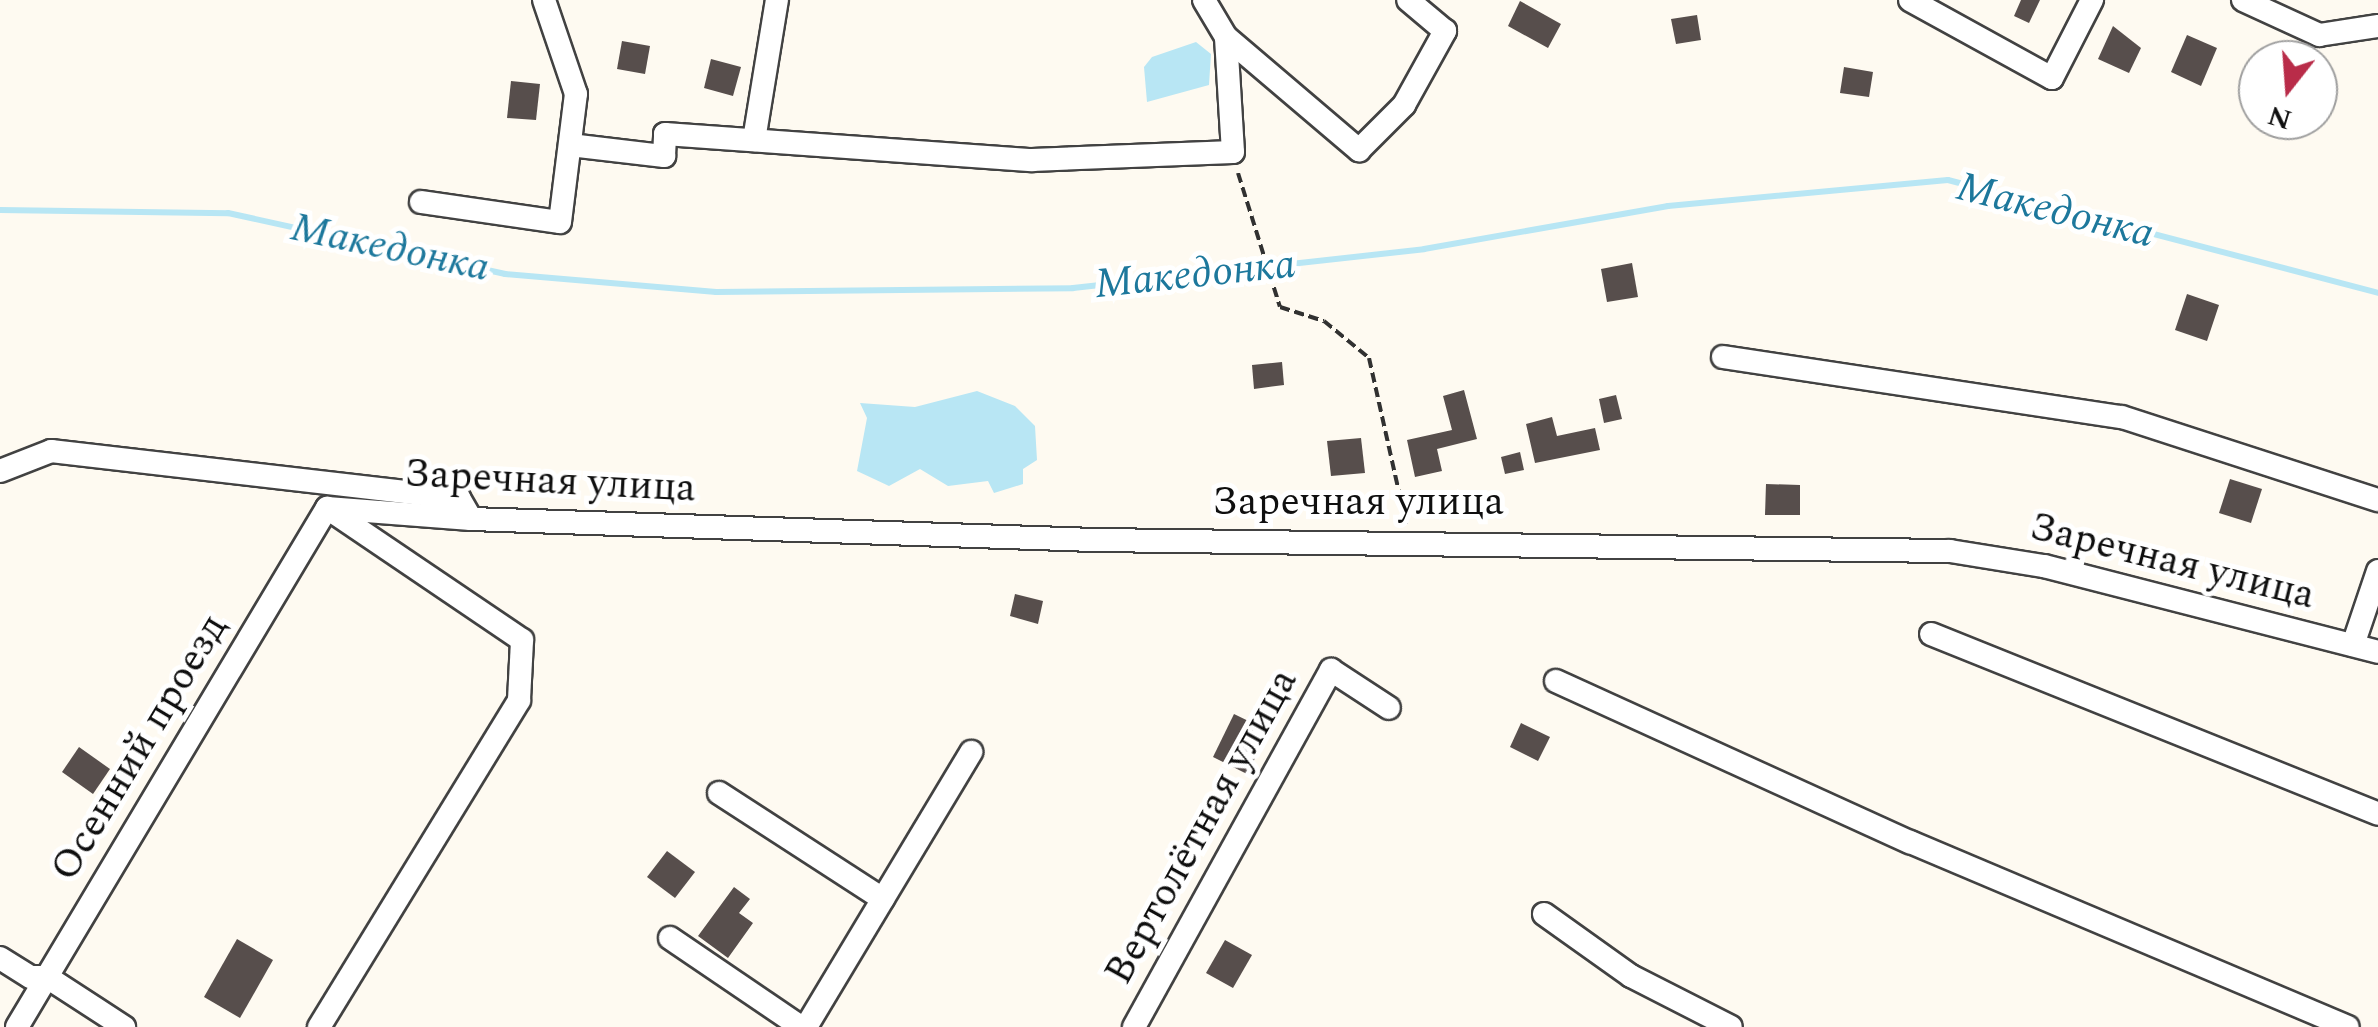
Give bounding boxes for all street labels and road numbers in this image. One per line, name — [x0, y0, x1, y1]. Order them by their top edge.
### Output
street label: Заречная улица — [403, 450, 697, 514]
street label: Заречная улица — [1212, 479, 1504, 527]
street label: Заречная улица — [2025, 503, 2319, 621]
street label: Осенний проезд — [41, 606, 239, 890]
street label: Вертолётная улица — [1095, 661, 1309, 993]

